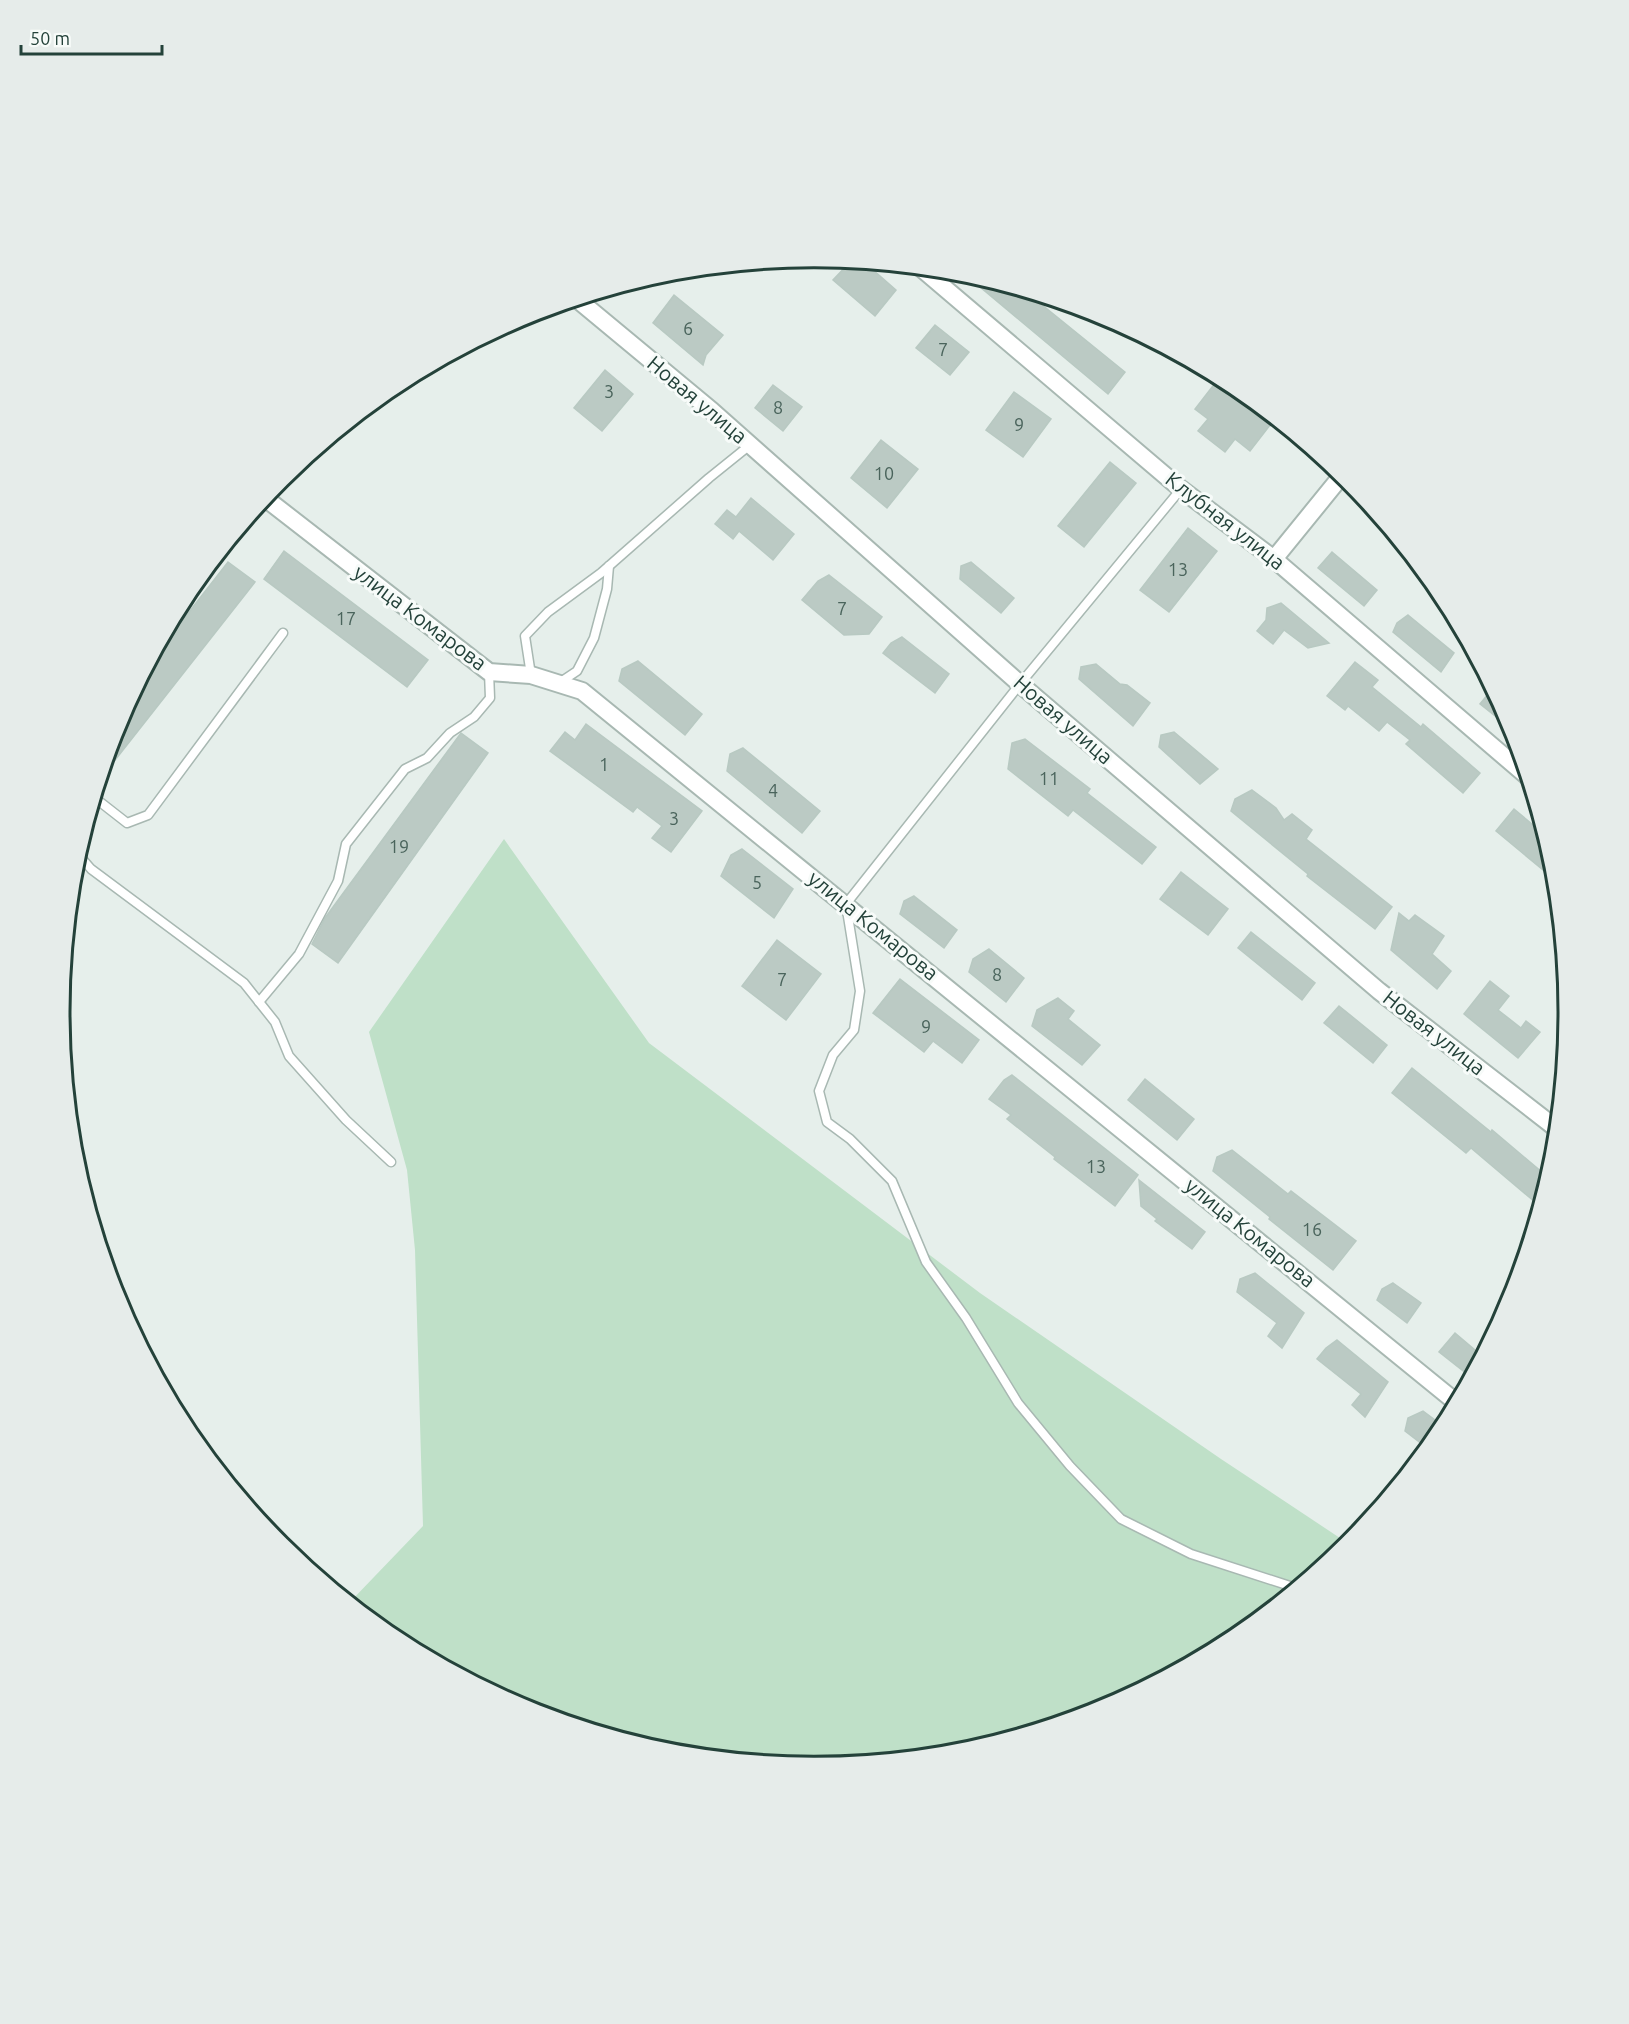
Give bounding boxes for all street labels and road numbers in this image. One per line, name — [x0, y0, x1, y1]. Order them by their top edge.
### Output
street label: Новая улица — [643, 351, 752, 448]
street label: Клубная улица — [1161, 466, 1290, 574]
street label: улица Комарова — [349, 559, 492, 675]
street label: Новая улица — [1009, 670, 1118, 769]
street label: улица Комарова — [804, 866, 943, 985]
street label: Новая улица — [1379, 985, 1490, 1080]
street label: улица Комарова — [1181, 1173, 1320, 1292]

